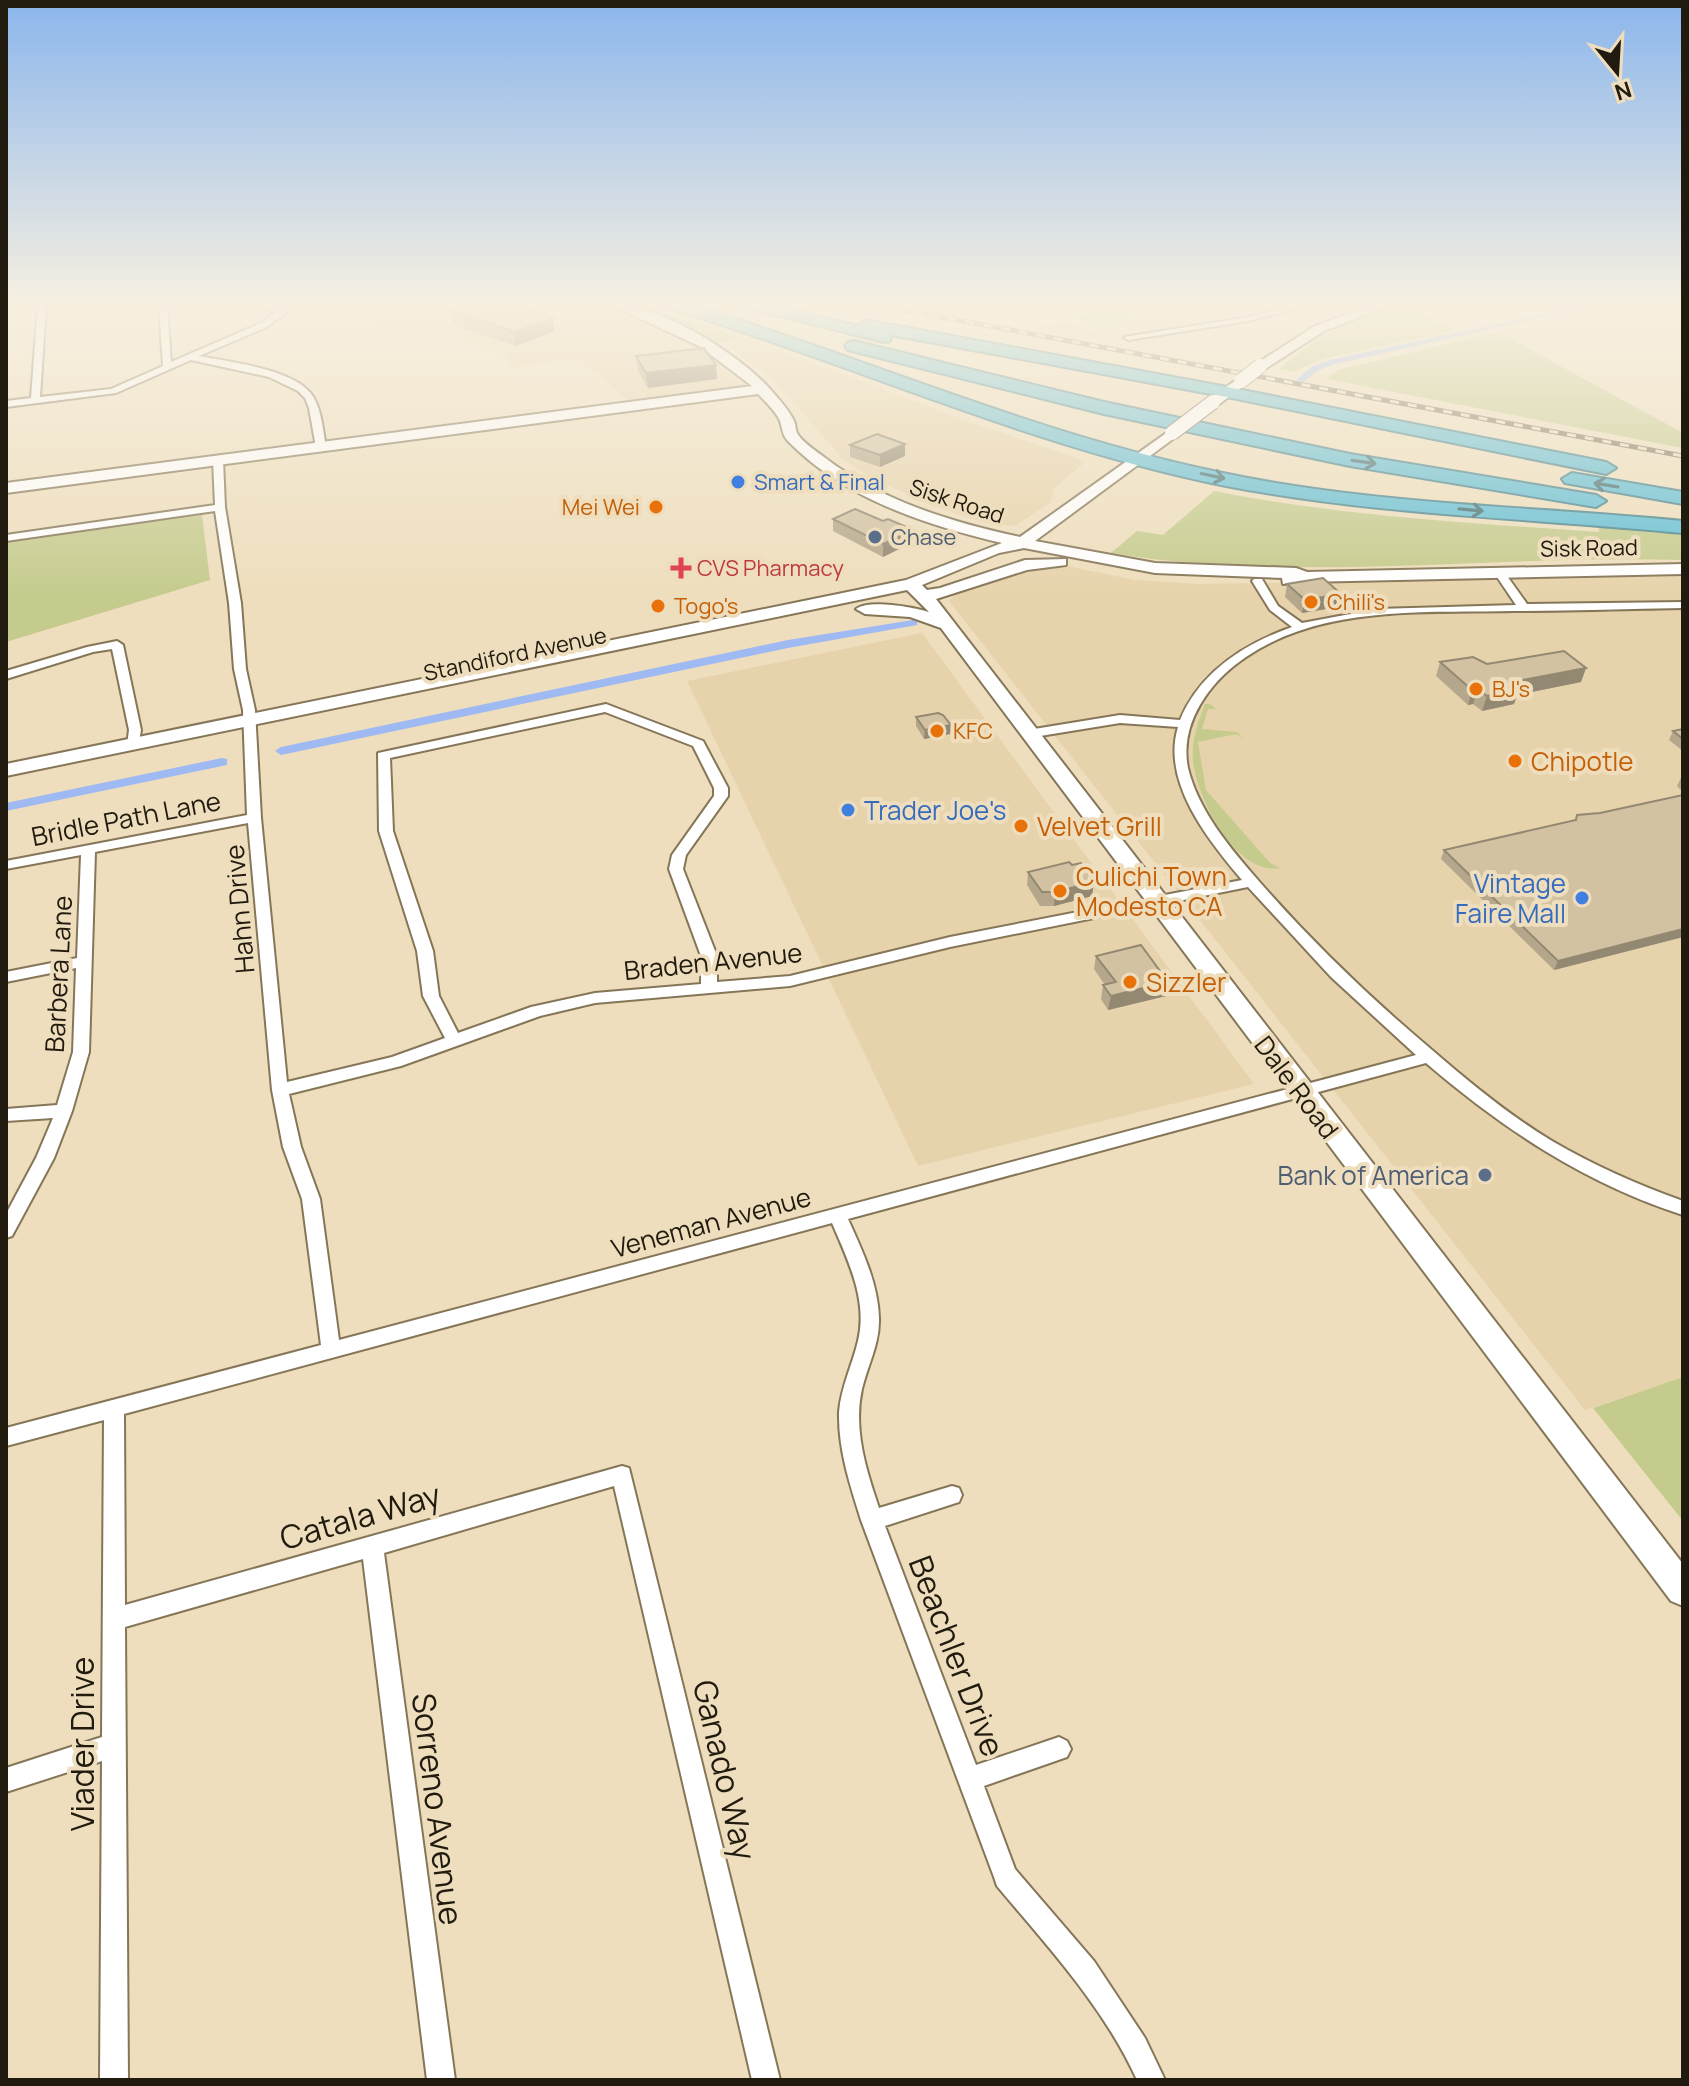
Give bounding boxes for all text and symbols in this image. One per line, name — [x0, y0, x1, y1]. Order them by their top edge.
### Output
north arrow — [1577, 32, 1657, 112]
text: N — [1611, 74, 1635, 108]
one-way arrow — [1351, 455, 1376, 470]
place label: Smart & Final — [754, 467, 885, 497]
one-way arrow — [1200, 469, 1225, 484]
street label: Sisk Road — [906, 472, 1008, 530]
marker: Smart & Final — [729, 473, 747, 491]
one-way arrow — [1594, 477, 1619, 492]
place label: Mei Wei — [562, 492, 640, 522]
marker: Mei Wei — [647, 498, 665, 516]
one-way arrow — [1457, 502, 1484, 517]
place label: Chase — [891, 522, 957, 552]
marker: Chase — [866, 528, 884, 546]
street label: Sisk Road — [1540, 532, 1638, 564]
place label: CVS Pharmacy — [697, 553, 844, 583]
marker: CVS Pharmacy — [672, 559, 690, 577]
place label: Chili's — [1327, 587, 1385, 617]
place label: Togo's — [674, 591, 738, 621]
marker: Chili's — [1302, 593, 1320, 611]
marker: Togo's — [649, 597, 667, 615]
street label: Standiford Avenue — [421, 620, 610, 688]
place label: BJ's — [1492, 674, 1530, 704]
marker: BJ's — [1467, 680, 1485, 698]
place label: KFC — [953, 716, 993, 746]
marker: KFC — [928, 722, 946, 740]
place label: Chipotle — [1531, 743, 1634, 779]
marker: Chipotle — [1506, 752, 1524, 770]
street label: Bridle Path Lane — [28, 782, 224, 854]
place label: Trader Joe's — [864, 792, 1006, 828]
marker: Trader Joe's — [839, 801, 857, 819]
place label: Velvet Grill — [1037, 808, 1162, 844]
marker: Velvet Grill — [1012, 817, 1030, 835]
street label: Hahn Drive — [215, 843, 263, 975]
place label: Culichi Town Modesto CA — [1076, 858, 1227, 924]
place label: Vintage Faire Mall — [1455, 865, 1566, 931]
marker: Culichi Town Modesto CA — [1051, 882, 1069, 900]
marker: Vintage Faire Mall — [1573, 889, 1591, 907]
street label: Barbera Lane — [36, 895, 80, 1053]
street label: Braden Avenue — [622, 934, 804, 988]
place label: Sizzler — [1146, 964, 1226, 1000]
marker: Sizzler — [1121, 973, 1139, 991]
street label: Dale Road — [1247, 1028, 1347, 1146]
place label: Bank of America — [1277, 1157, 1469, 1193]
marker: Bank of America — [1476, 1166, 1494, 1184]
street label: Veneman Avenue — [607, 1178, 815, 1266]
street label: Catala Way — [275, 1472, 446, 1560]
street label: Beachler Drive — [899, 1549, 1015, 1763]
street label: Viader Drive — [60, 1657, 104, 1831]
street label: Ganado Way — [683, 1676, 767, 1865]
street label: Sorreno Avenue — [402, 1690, 474, 1928]

